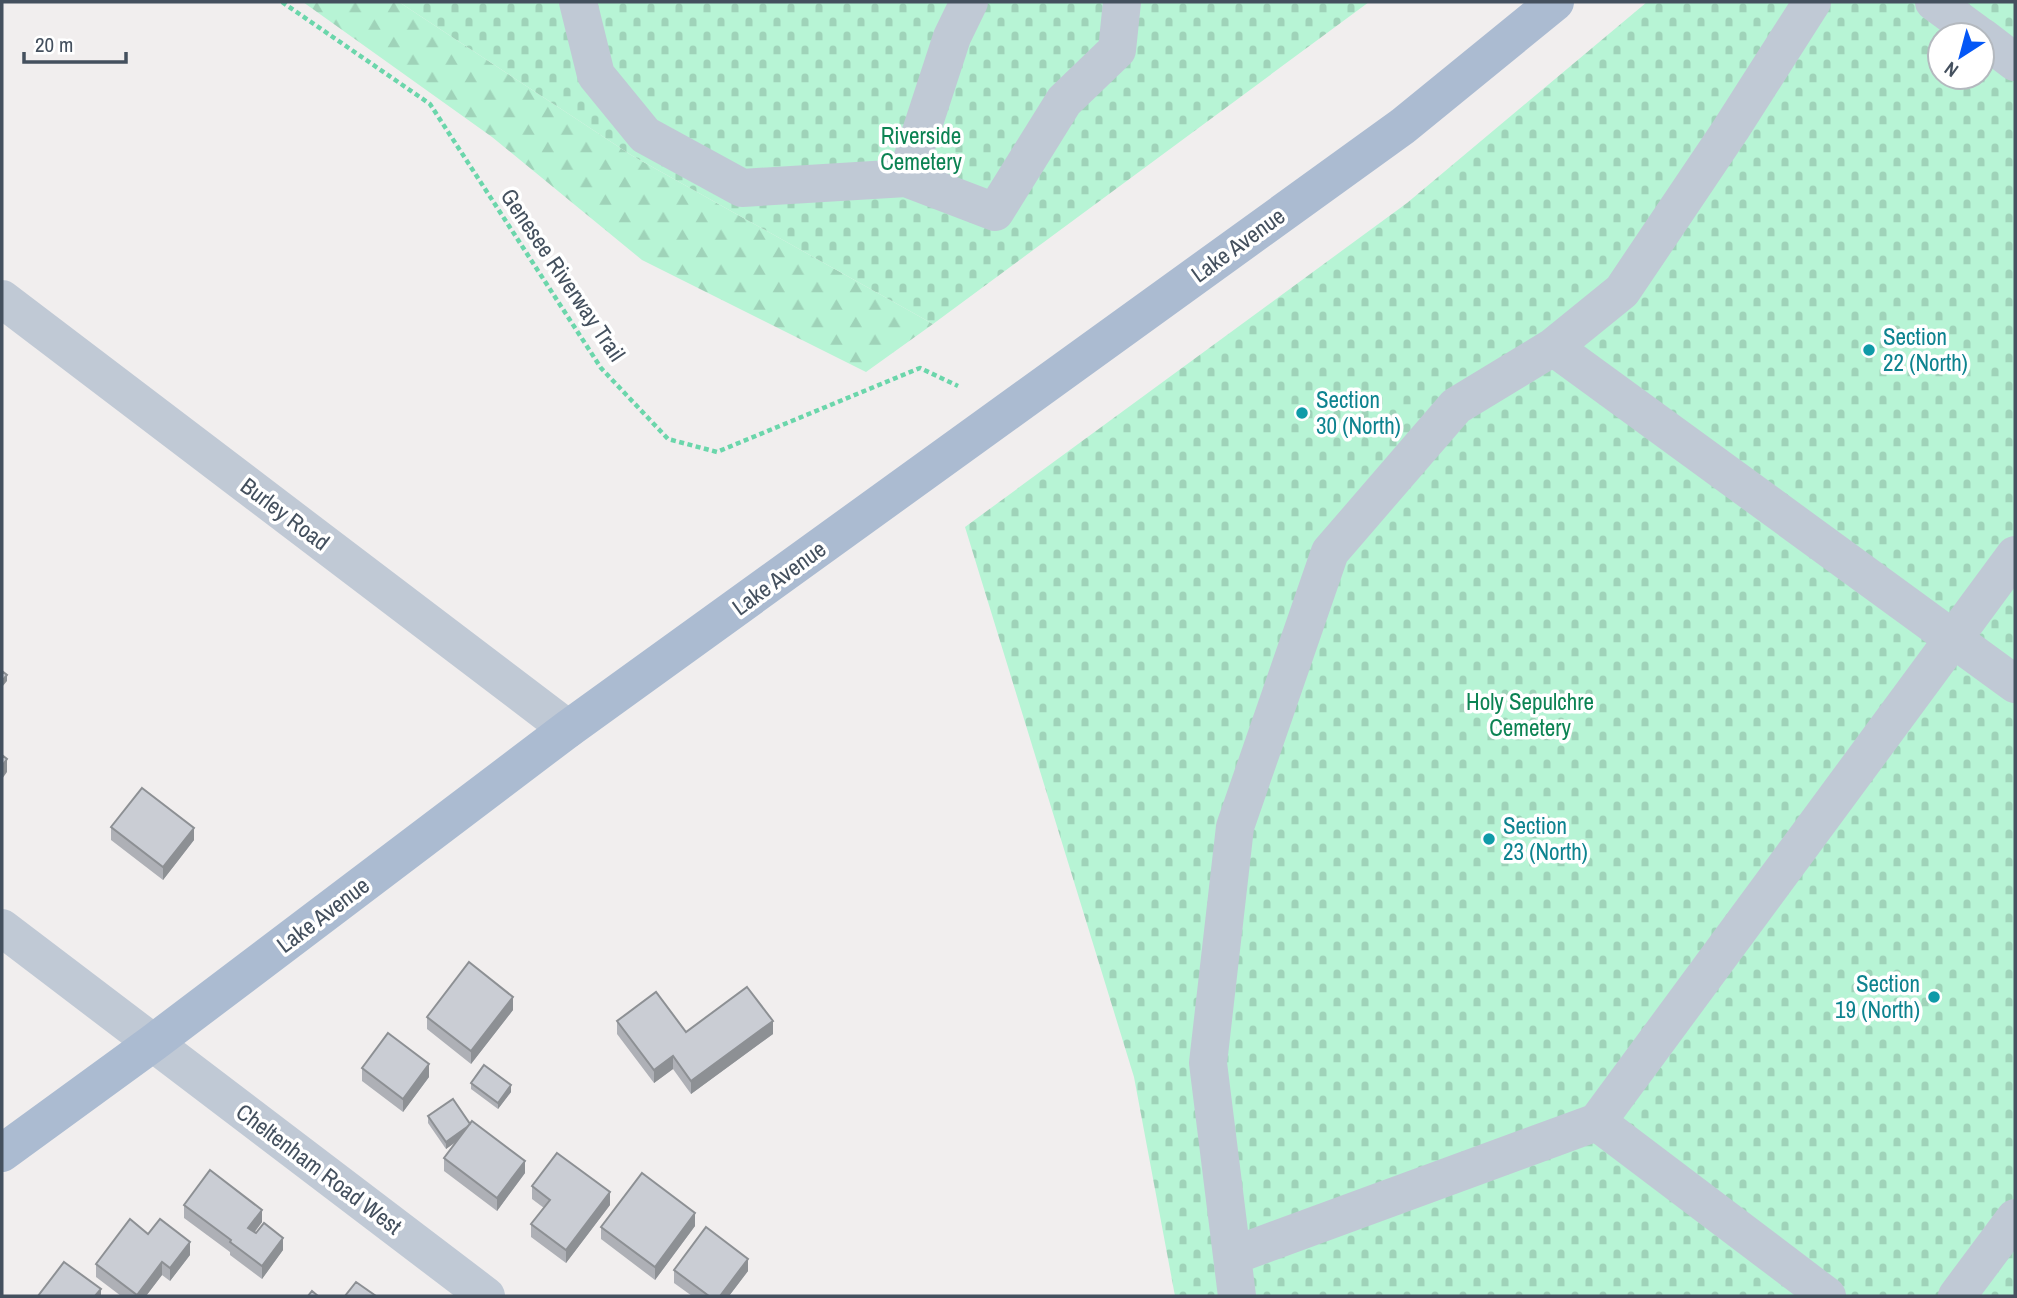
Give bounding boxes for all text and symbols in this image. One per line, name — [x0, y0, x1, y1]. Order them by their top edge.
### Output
scale bar — [24, 21, 126, 65]
north arrow — [1926, 21, 1996, 91]
text: 20 m — [35, 30, 73, 59]
text: N — [1939, 56, 1963, 84]
park label: Riverside Cemetery — [880, 120, 962, 177]
street label: Genesee Riverway Trail — [494, 182, 633, 367]
street label: Lake Avenue — [1185, 200, 1291, 289]
place label: Section 22 (North) — [1883, 321, 1968, 378]
marker: Section 22 (North) — [1861, 342, 1877, 358]
place label: Section 30 (North) — [1316, 384, 1401, 441]
marker: Section 30 (North) — [1294, 405, 1310, 421]
street label: Burley Road — [235, 470, 336, 557]
street label: Lake Avenue — [726, 533, 832, 622]
park label: Holy Sepulchre Cemetery — [1466, 686, 1594, 743]
place label: Section 23 (North) — [1503, 810, 1588, 867]
marker: Section 23 (North) — [1481, 831, 1497, 847]
street label: Lake Avenue — [270, 869, 375, 960]
place label: Section 19 (North) — [1835, 968, 1920, 1025]
marker: Section 19 (North) — [1926, 989, 1942, 1005]
street label: Cheltenham Road West — [230, 1096, 408, 1241]

